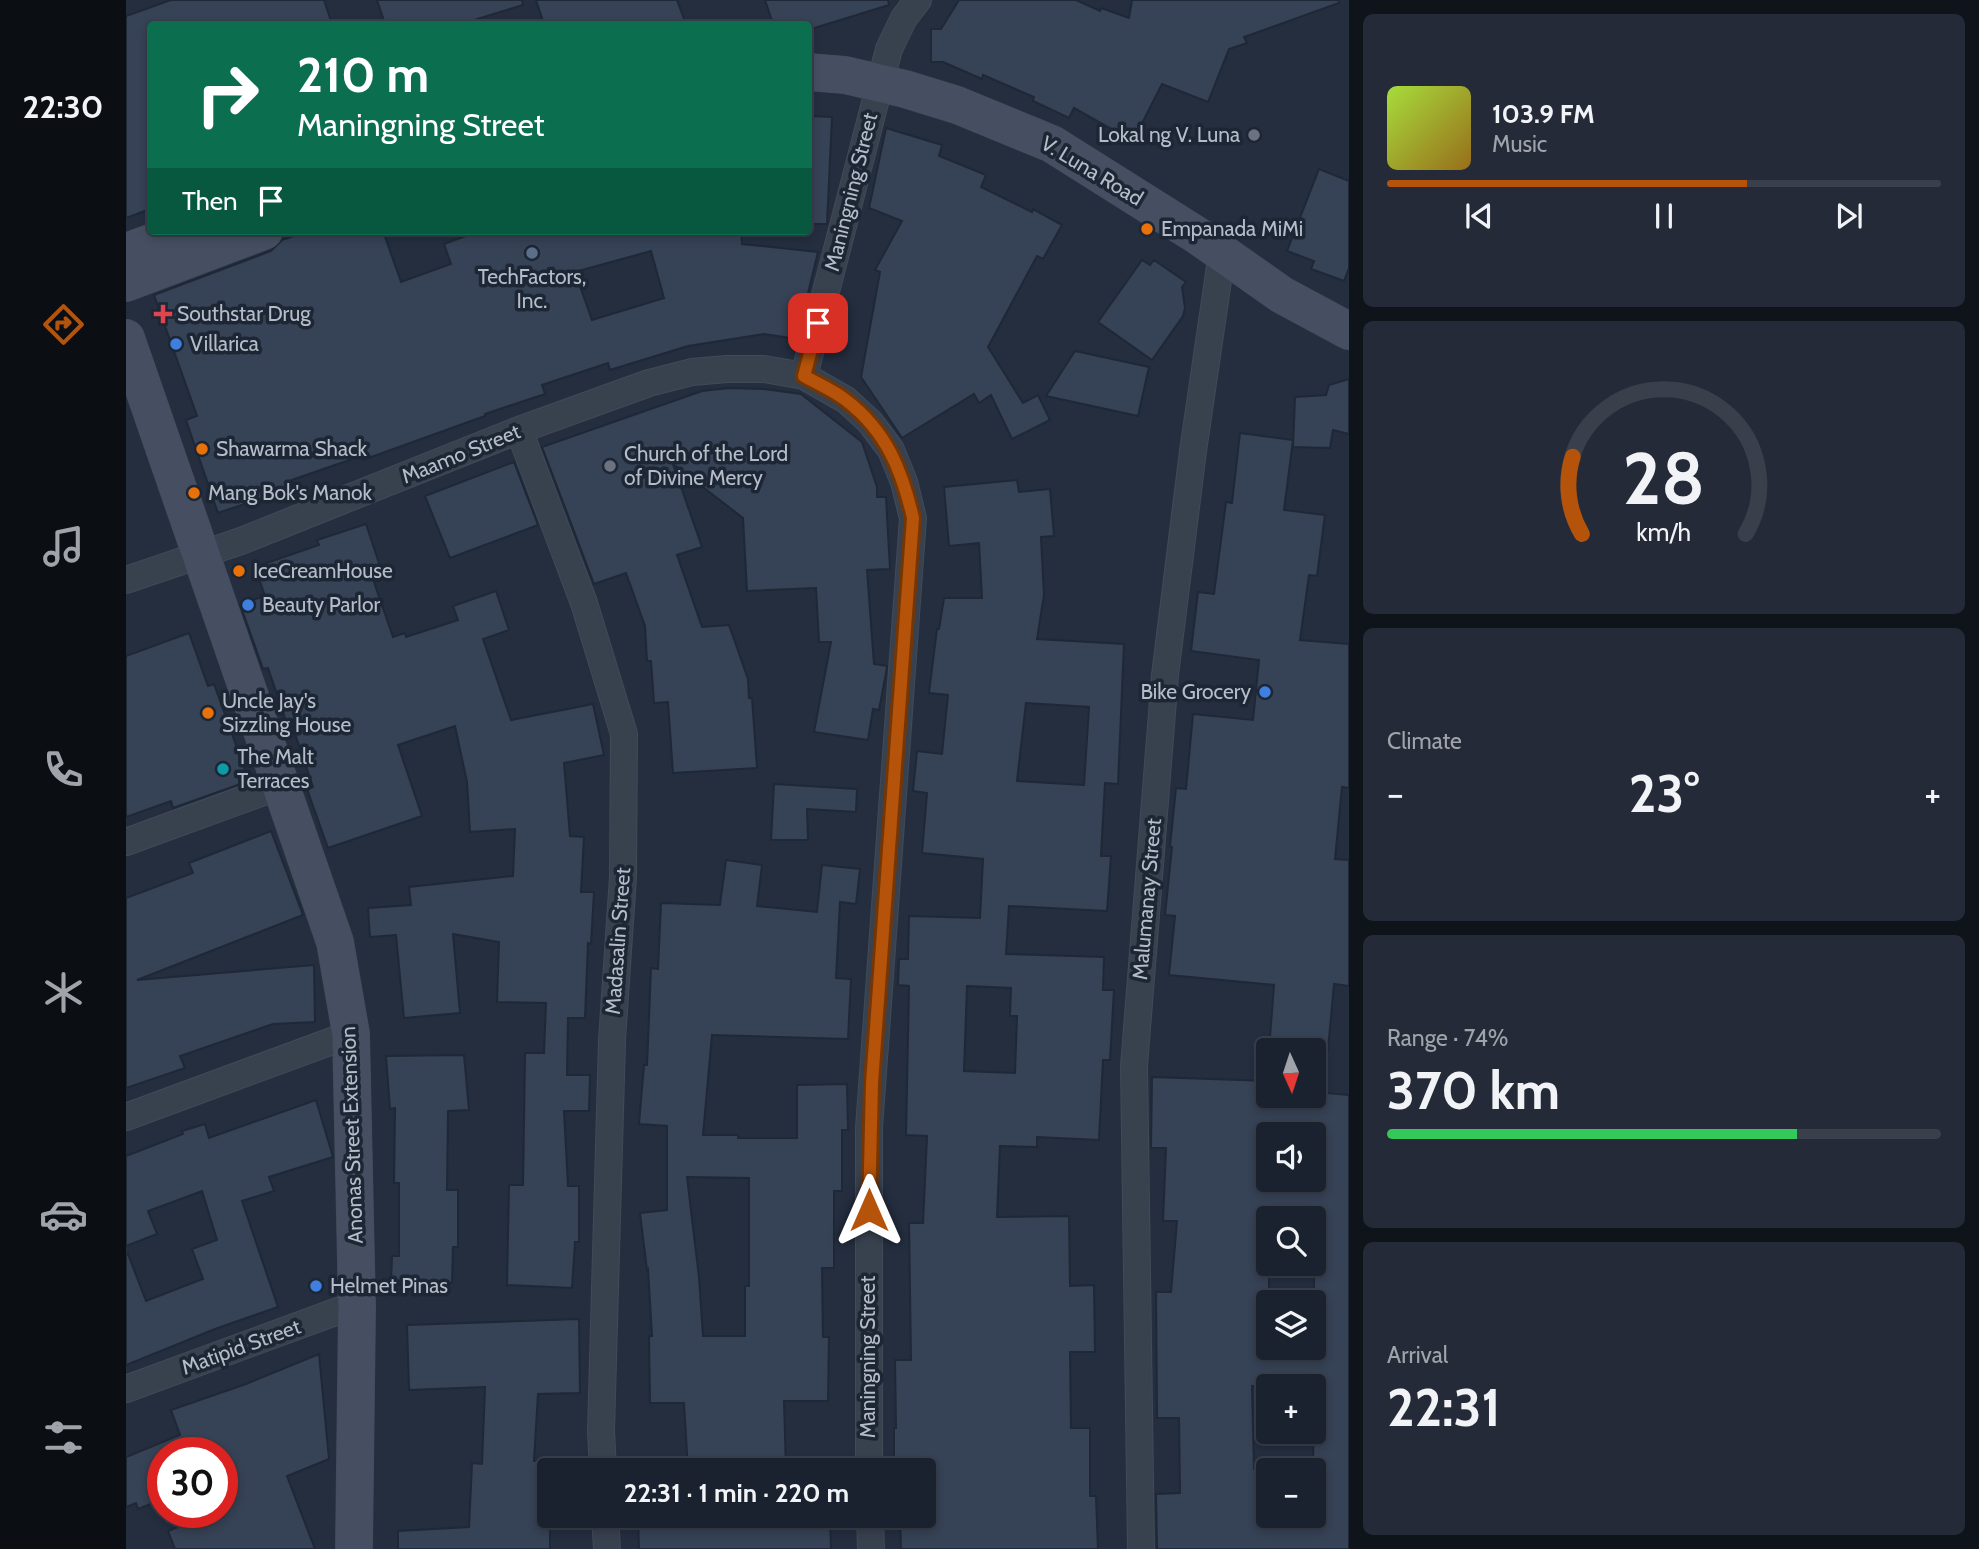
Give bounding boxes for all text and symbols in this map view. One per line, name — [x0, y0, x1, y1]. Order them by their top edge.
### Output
text: 210 m — [297, 45, 429, 104]
icon: right — [182, 49, 273, 140]
text: 22:30 — [23, 87, 103, 126]
text: 103.9 FM — [1492, 98, 1595, 130]
text: Maningning Street — [297, 105, 545, 144]
street label: Maningning Street — [819, 110, 882, 274]
place label: Lokal ng V. Luna — [1098, 122, 1240, 147]
marker: Lokal ng V. Luna — [1246, 127, 1262, 143]
street label: V. Luna Road — [1037, 130, 1148, 211]
text: Music — [1492, 130, 1547, 158]
icon: arrive — [252, 182, 290, 220]
text: Then — [182, 185, 238, 217]
icon: previous — [1460, 197, 1498, 235]
icon: pause — [1645, 197, 1683, 235]
icon: next — [1830, 197, 1868, 235]
place label: Empanada MiMi — [1161, 216, 1303, 241]
marker: Empanada MiMi — [1139, 221, 1155, 237]
marker: TechFactors, Inc. — [524, 245, 540, 261]
place label: TechFactors, Inc. — [478, 264, 586, 313]
pin — [788, 293, 848, 353]
icon: directions — [39, 300, 88, 349]
place label: Southstar Drug — [177, 301, 311, 326]
icon: arrive — [799, 304, 837, 342]
marker: Southstar Drug — [155, 306, 171, 322]
place label: Villarica — [190, 331, 259, 356]
marker: Villarica — [168, 336, 184, 352]
street label: Maamo Street — [398, 418, 524, 489]
text: 28 — [1623, 434, 1705, 522]
place label: Shawarma Shack — [216, 436, 368, 461]
marker: Shawarma Shack — [194, 441, 210, 457]
place label: Church of the Lord of Divine Mercy — [624, 441, 788, 490]
marker: Church of the Lord of Divine Mercy — [602, 458, 618, 474]
place label: Mang Bok's Manok — [208, 480, 372, 505]
marker: Mang Bok's Manok — [186, 485, 202, 501]
text: km/h — [1637, 516, 1691, 546]
icon: music — [39, 522, 88, 571]
place label: IceCreamHouse — [253, 558, 393, 583]
marker: IceCreamHouse — [231, 563, 247, 579]
place label: Beauty Parlor — [262, 592, 381, 617]
marker: Beauty Parlor — [240, 597, 256, 613]
place label: Bike Grocery — [1140, 679, 1251, 704]
marker: Bike Grocery — [1257, 684, 1273, 700]
place label: Uncle Jay's Sizzling House — [222, 688, 351, 737]
marker: Uncle Jay's Sizzling House — [200, 705, 216, 721]
text: Climate — [1387, 727, 1462, 755]
place label: The Malt Terraces — [237, 744, 314, 793]
icon: phone — [39, 745, 88, 794]
marker: The Malt Terraces — [215, 761, 231, 777]
text: 23° — [1629, 762, 1699, 825]
text: − — [1387, 770, 1404, 817]
text: + — [1924, 770, 1941, 817]
street label: Malumanay Street — [1127, 817, 1166, 981]
street label: Madasalin Street — [600, 867, 635, 1015]
icon: climate — [39, 968, 88, 1017]
text: Range · 74% — [1387, 1024, 1508, 1052]
street label: Anonas Street Extension — [335, 1026, 368, 1244]
north arrow — [1256, 1038, 1326, 1108]
map controls — [1256, 1038, 1326, 1528]
text: 370 km — [1387, 1059, 1560, 1122]
button: sound — [1256, 1122, 1326, 1192]
position arrow — [832, 1173, 906, 1247]
icon: car — [39, 1190, 88, 1239]
button: search — [1256, 1206, 1326, 1276]
place label: Helmet Pinas — [330, 1273, 448, 1298]
street label: Maningning Street — [855, 1276, 880, 1438]
marker: Helmet Pinas — [308, 1278, 324, 1294]
button: layers — [1256, 1290, 1326, 1360]
street label: Matipid Street — [178, 1313, 304, 1380]
text: Arrival — [1387, 1341, 1448, 1369]
button: + — [1256, 1374, 1326, 1444]
text: 22:31 — [1387, 1376, 1501, 1439]
icon: filters — [39, 1413, 88, 1462]
speed limit sign: 30 — [147, 1437, 238, 1528]
button: − — [1256, 1458, 1326, 1528]
text: 22:31 · 1 min · 220 m — [624, 1477, 849, 1509]

